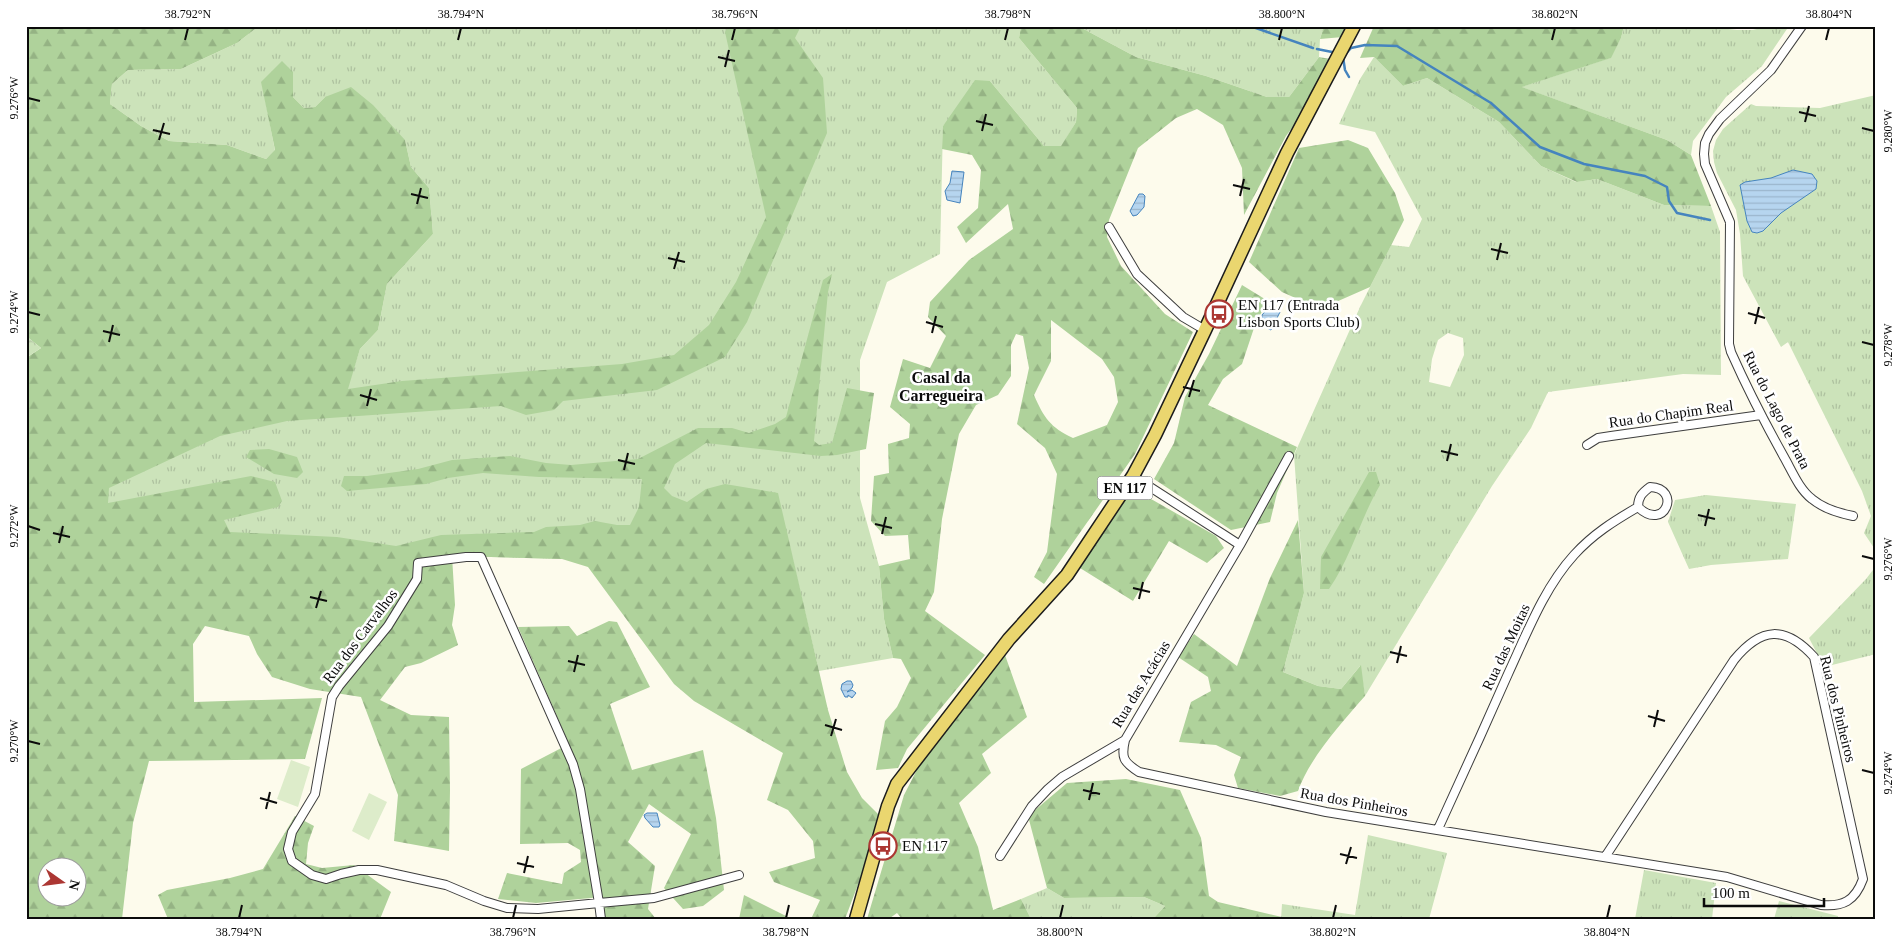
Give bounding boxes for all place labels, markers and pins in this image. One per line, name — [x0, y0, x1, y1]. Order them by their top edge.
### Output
place label: EN 117 (Entrada Lisbon Sports Club) — [1238, 297, 1360, 331]
bus stop icon: EN 117 (Entrada Lisbon Sports Club) — [1204, 299, 1234, 329]
bus stop icon: EN 117 — [868, 831, 898, 861]
place label: EN 117 — [902, 838, 948, 854]

